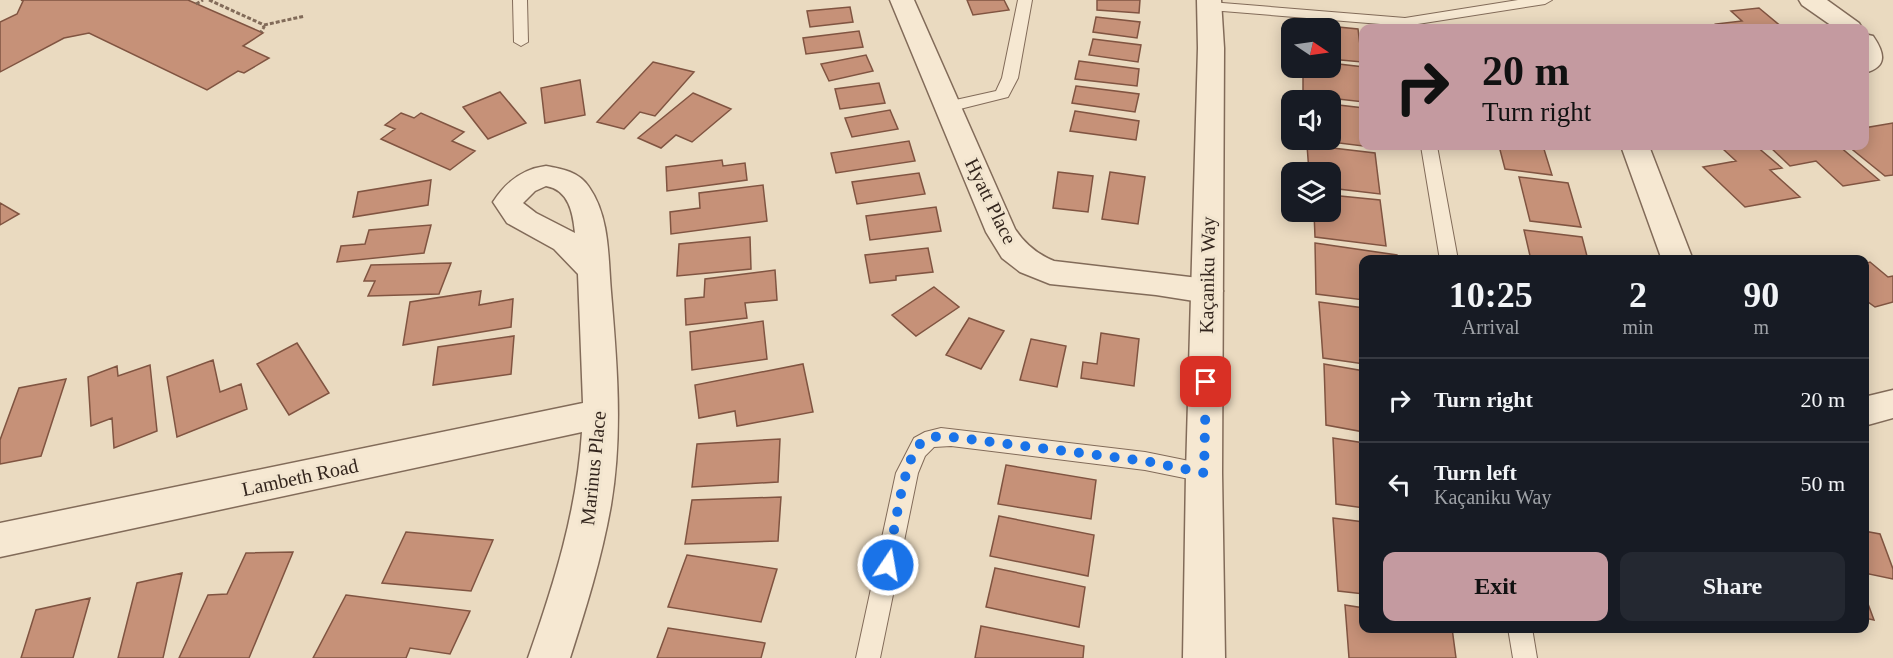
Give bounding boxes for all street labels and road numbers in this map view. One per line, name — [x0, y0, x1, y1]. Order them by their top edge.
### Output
street label: Hyatt Place — [960, 154, 1021, 248]
street label: Kaçaniku Way — [1195, 216, 1220, 334]
street label: Marinus Place — [576, 410, 610, 526]
street label: Lambeth Road — [240, 454, 360, 500]

